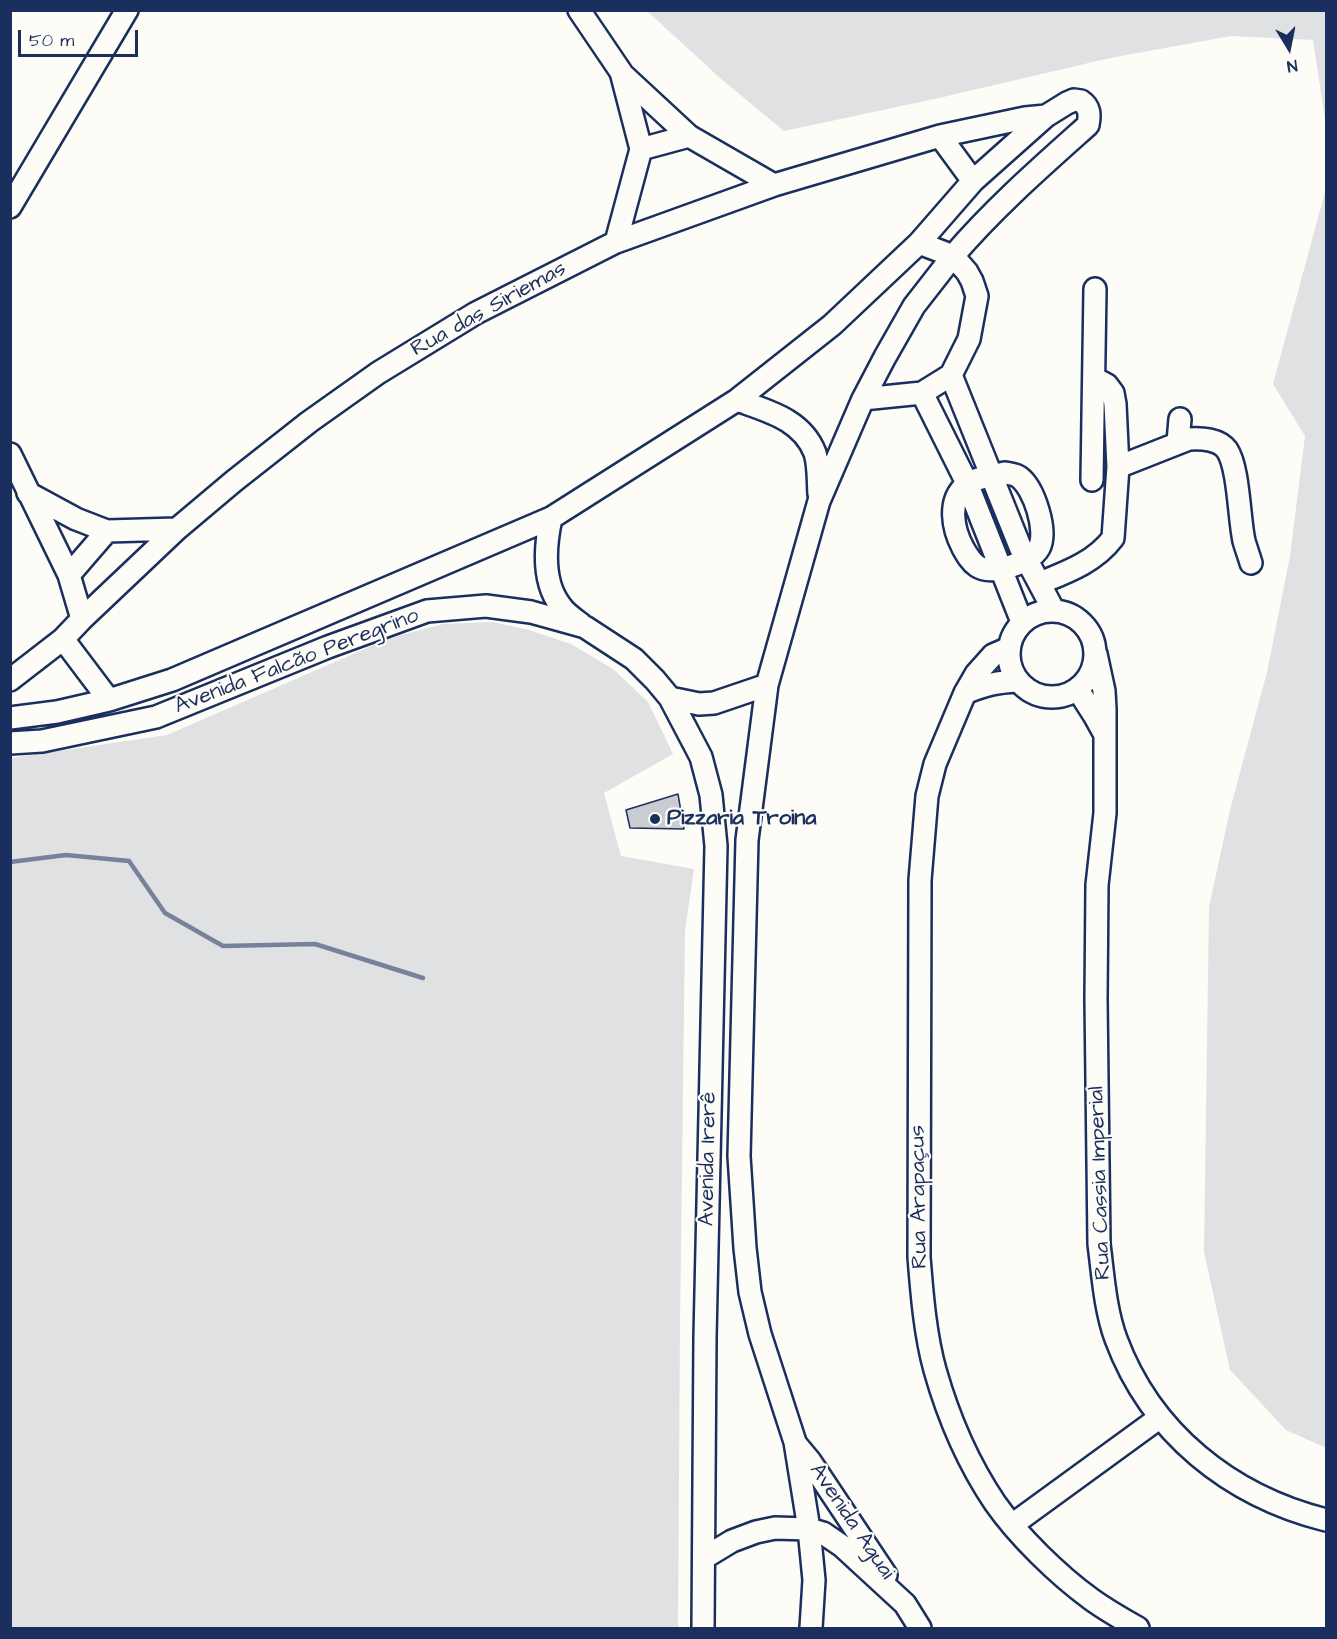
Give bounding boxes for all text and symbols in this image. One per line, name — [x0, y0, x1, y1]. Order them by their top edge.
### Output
scale bar — [21, 18, 141, 56]
north arrow — [1259, 18, 1319, 78]
text: 50 m — [29, 28, 74, 53]
text: N — [1285, 54, 1299, 77]
street label: Rua das Siriemas — [407, 256, 571, 364]
street label: Avenida Falcão Peregrino — [171, 603, 423, 721]
place label: Pizzaria Troina — [667, 806, 817, 832]
marker: Pizzaria Troina — [648, 812, 662, 826]
street label: Rua Cassia Imperial — [1084, 1086, 1118, 1280]
street label: Avenida Irerê — [695, 1092, 723, 1226]
street label: Rua Arapaçus — [906, 1125, 934, 1269]
street label: Avenida Aguai — [803, 1459, 899, 1585]

